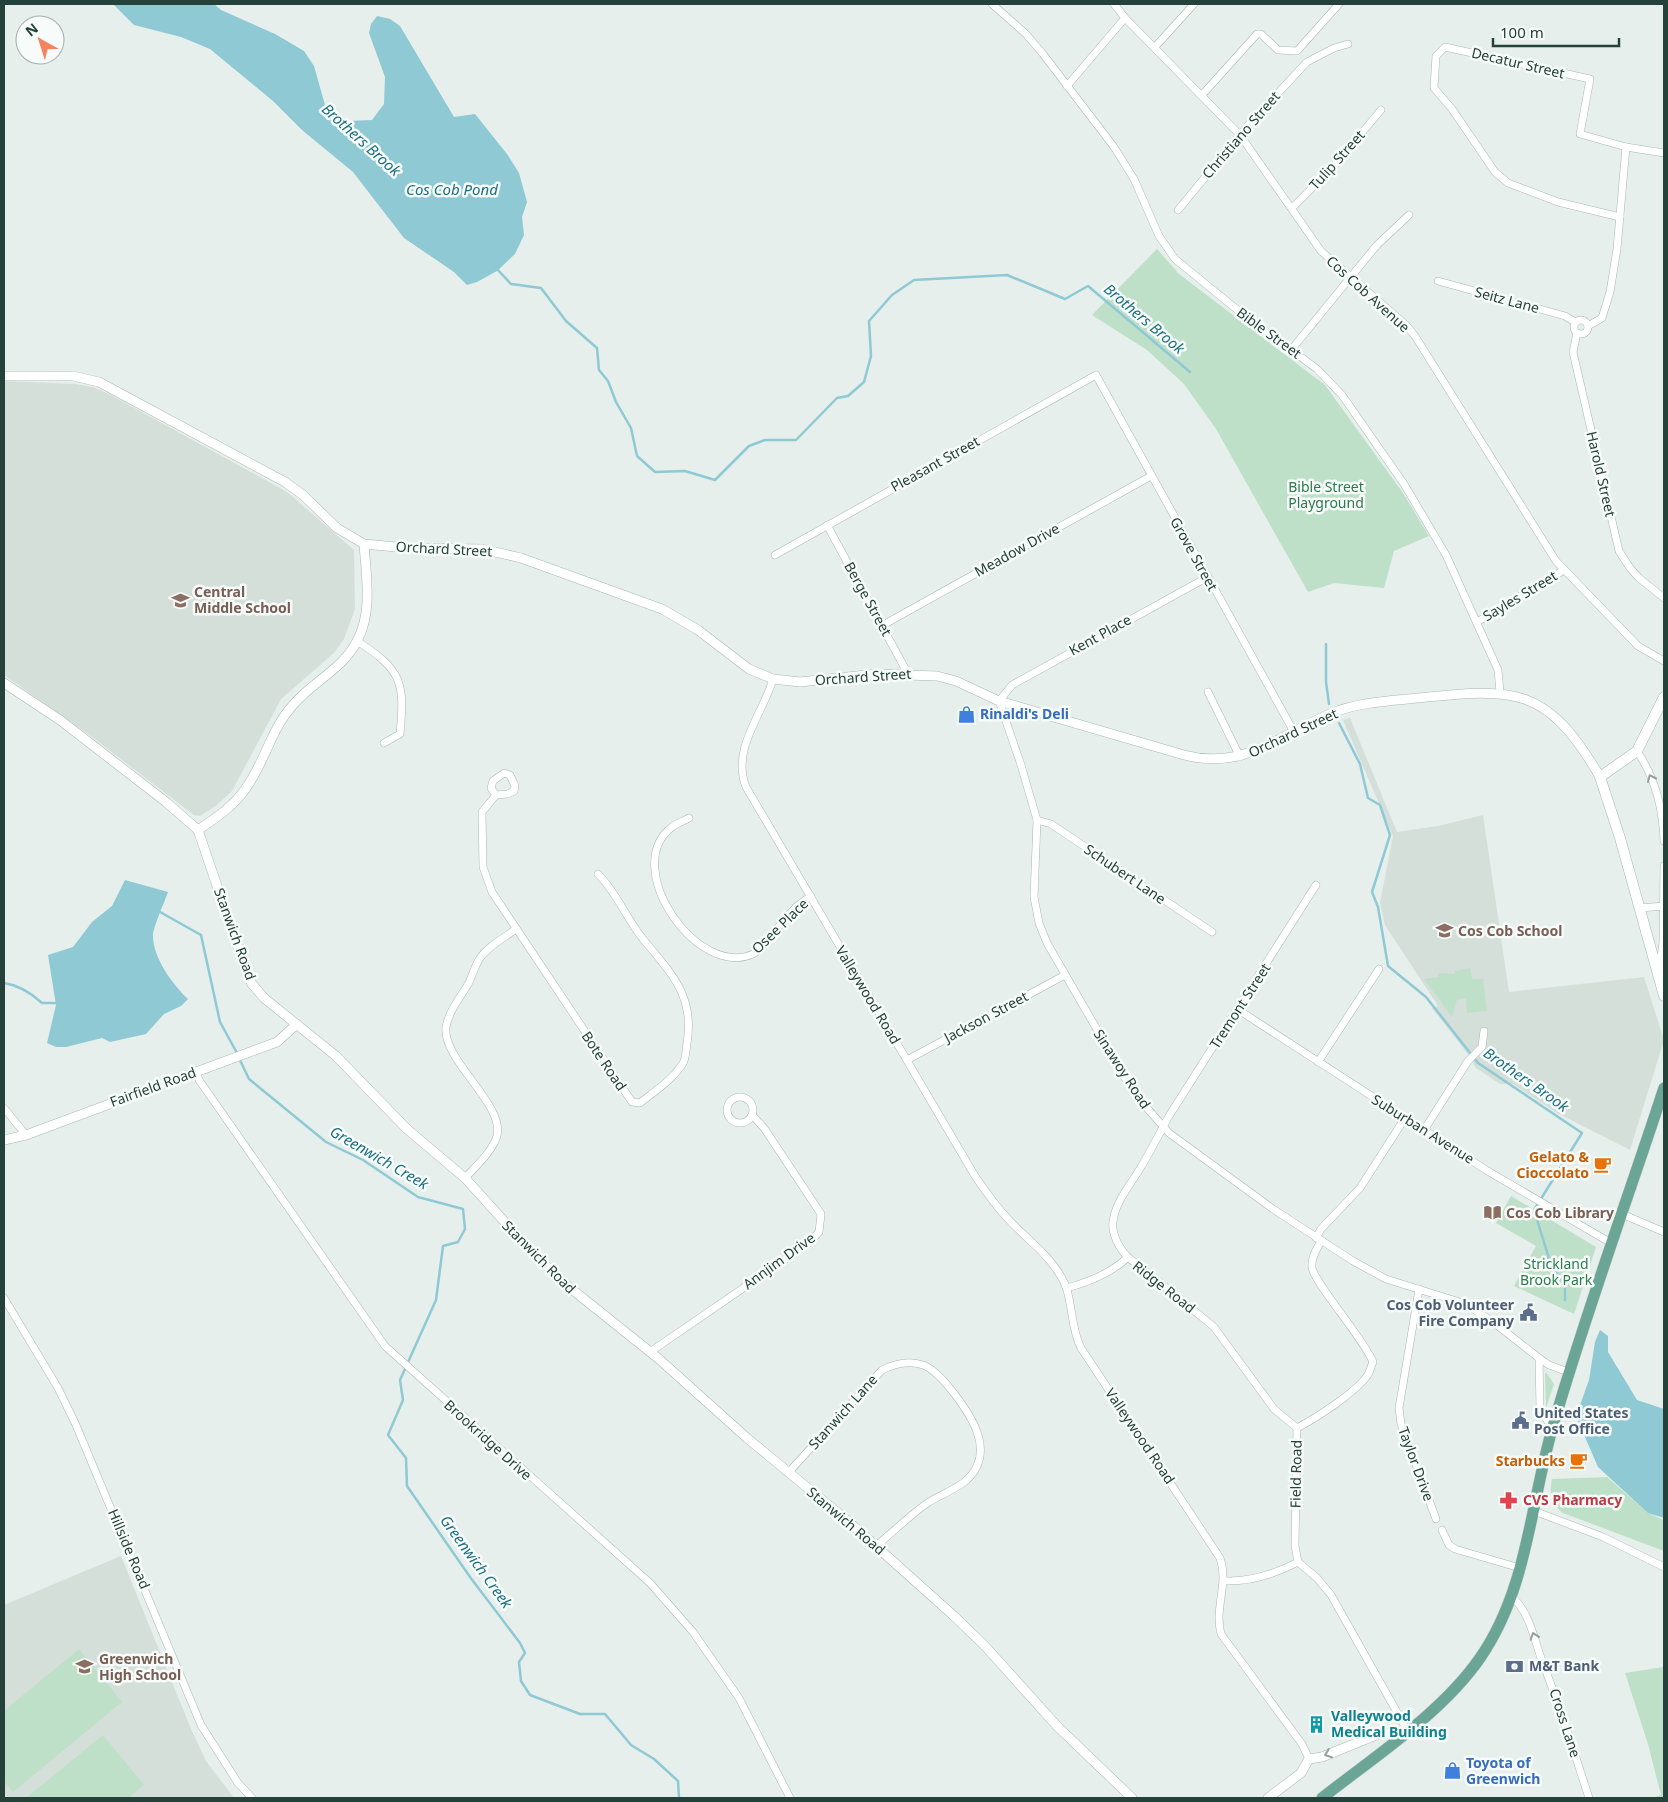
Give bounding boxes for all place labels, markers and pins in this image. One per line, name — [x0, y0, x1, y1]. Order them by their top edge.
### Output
place label: Central Middle School — [194, 582, 291, 617]
school or university icon: Central Middle School — [170, 590, 190, 610]
shop icon: Rinaldi's Deli — [956, 704, 976, 724]
place label: Rinaldi's Deli — [980, 704, 1069, 723]
school or university icon: Cos Cob School — [1434, 921, 1454, 941]
place label: Cos Cob School — [1458, 921, 1562, 940]
place label: Gelato & Cioccolato — [1516, 1147, 1589, 1182]
cafe icon: Gelato & Cioccolato — [1593, 1155, 1613, 1175]
library icon: Cos Cob Library — [1482, 1203, 1502, 1223]
place label: Cos Cob Library — [1506, 1203, 1614, 1222]
place label: Cos Cob Volunteer Fire Company — [1386, 1295, 1515, 1330]
public building icon: Cos Cob Volunteer Fire Company — [1518, 1303, 1538, 1323]
place label: United States Post Office — [1534, 1403, 1628, 1438]
public building icon: United States Post Office — [1510, 1411, 1530, 1431]
place label: Starbucks — [1496, 1451, 1565, 1470]
cafe icon: Starbucks — [1569, 1451, 1589, 1471]
pharmacy icon: CVS Pharmacy — [1499, 1490, 1519, 1510]
place label: CVS Pharmacy — [1523, 1490, 1622, 1509]
place label: Greenwich High School — [99, 1649, 181, 1684]
bank icon: M&T Bank — [1505, 1656, 1525, 1676]
place label: M&T Bank — [1529, 1656, 1599, 1675]
school or university icon: Greenwich High School — [75, 1657, 95, 1677]
place label: Valleywood Medical Building — [1331, 1706, 1447, 1741]
building icon: Valleywood Medical Building — [1307, 1714, 1327, 1734]
place label: Toyota of Greenwich — [1466, 1753, 1540, 1788]
shop icon: Toyota of Greenwich — [1442, 1761, 1462, 1781]

